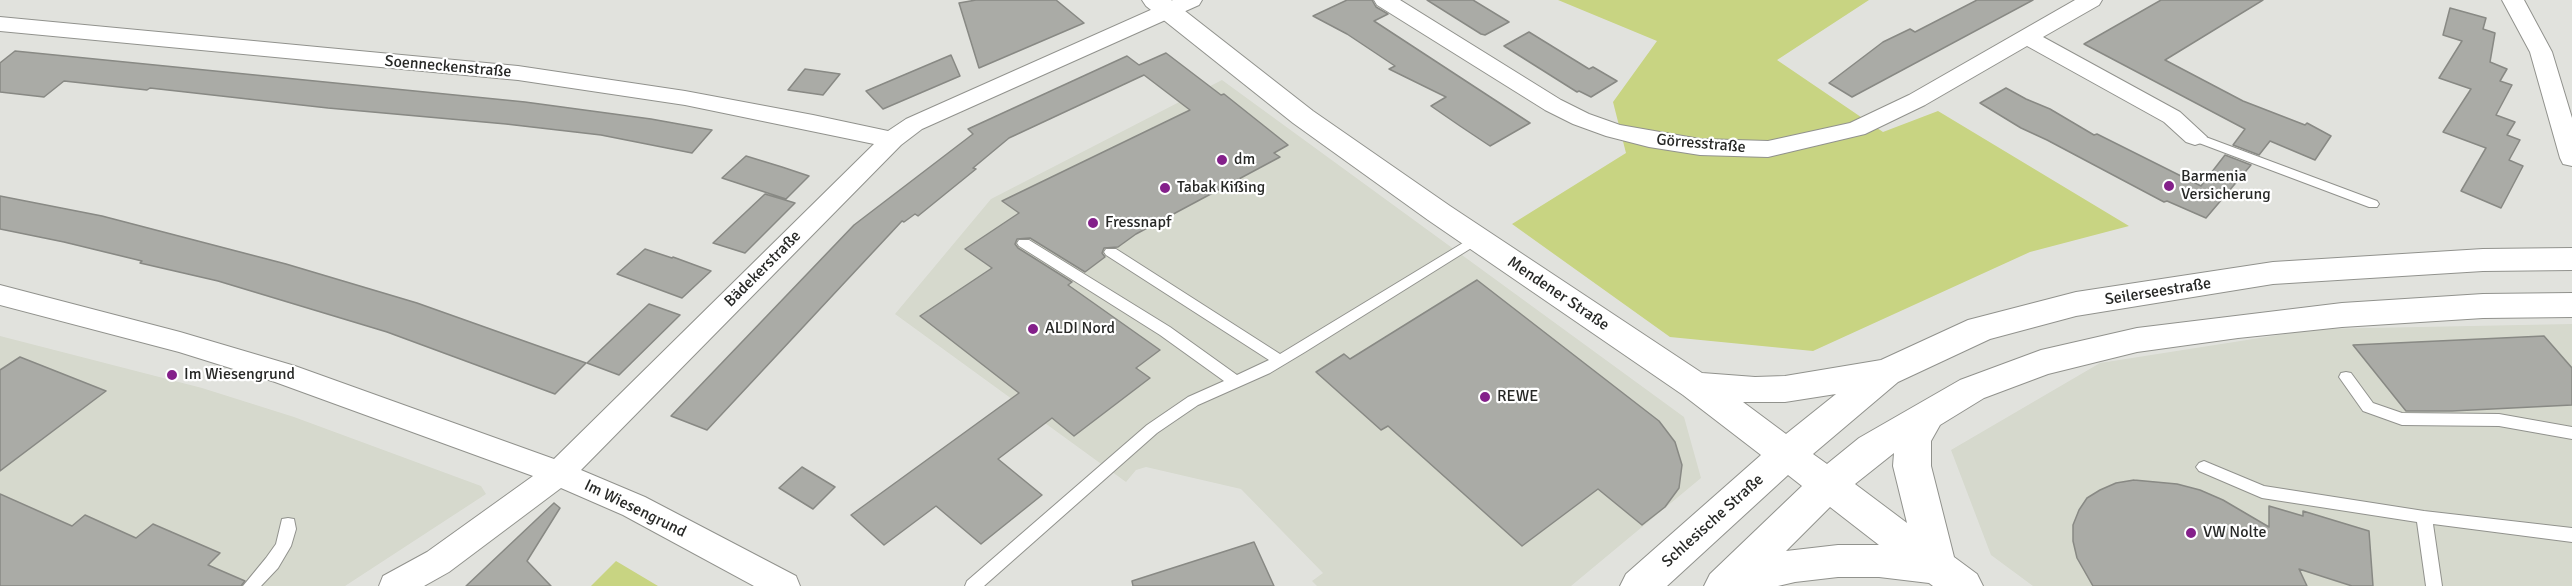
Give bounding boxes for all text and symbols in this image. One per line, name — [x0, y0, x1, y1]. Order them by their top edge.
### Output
street label: Soenneckenstraße — [384, 52, 512, 82]
street label: Görresstraße — [1656, 131, 1746, 157]
place label: dm — [1234, 150, 1255, 170]
marker: dm — [1215, 153, 1229, 167]
place label: Barmenia Versicherung — [2181, 167, 2271, 205]
place label: Tabak Kißing — [1177, 178, 1265, 198]
marker: Barmenia Versicherung — [2162, 179, 2176, 193]
marker: Tabak Kißing — [1158, 181, 1172, 195]
place label: Fressnapf — [1105, 213, 1171, 233]
marker: Fressnapf — [1086, 216, 1100, 230]
street label: Bädekerstraße — [721, 227, 805, 311]
street label: Mendener Straße — [1503, 253, 1613, 335]
street label: Seilerseestraße — [2104, 274, 2212, 310]
place label: ALDI Nord — [1045, 319, 1115, 339]
marker: ALDI Nord — [1026, 322, 1040, 336]
place label: Im Wiesengrund — [184, 365, 295, 385]
marker: Im Wiesengrund — [165, 368, 179, 382]
place label: REWE — [1497, 387, 1538, 407]
marker: REWE — [1478, 390, 1492, 404]
street label: Schlesische Straße — [1658, 470, 1768, 572]
street label: Im Wiesengrund — [581, 476, 689, 542]
place label: VW Nolte — [2203, 523, 2266, 543]
marker: VW Nolte — [2184, 526, 2198, 540]

